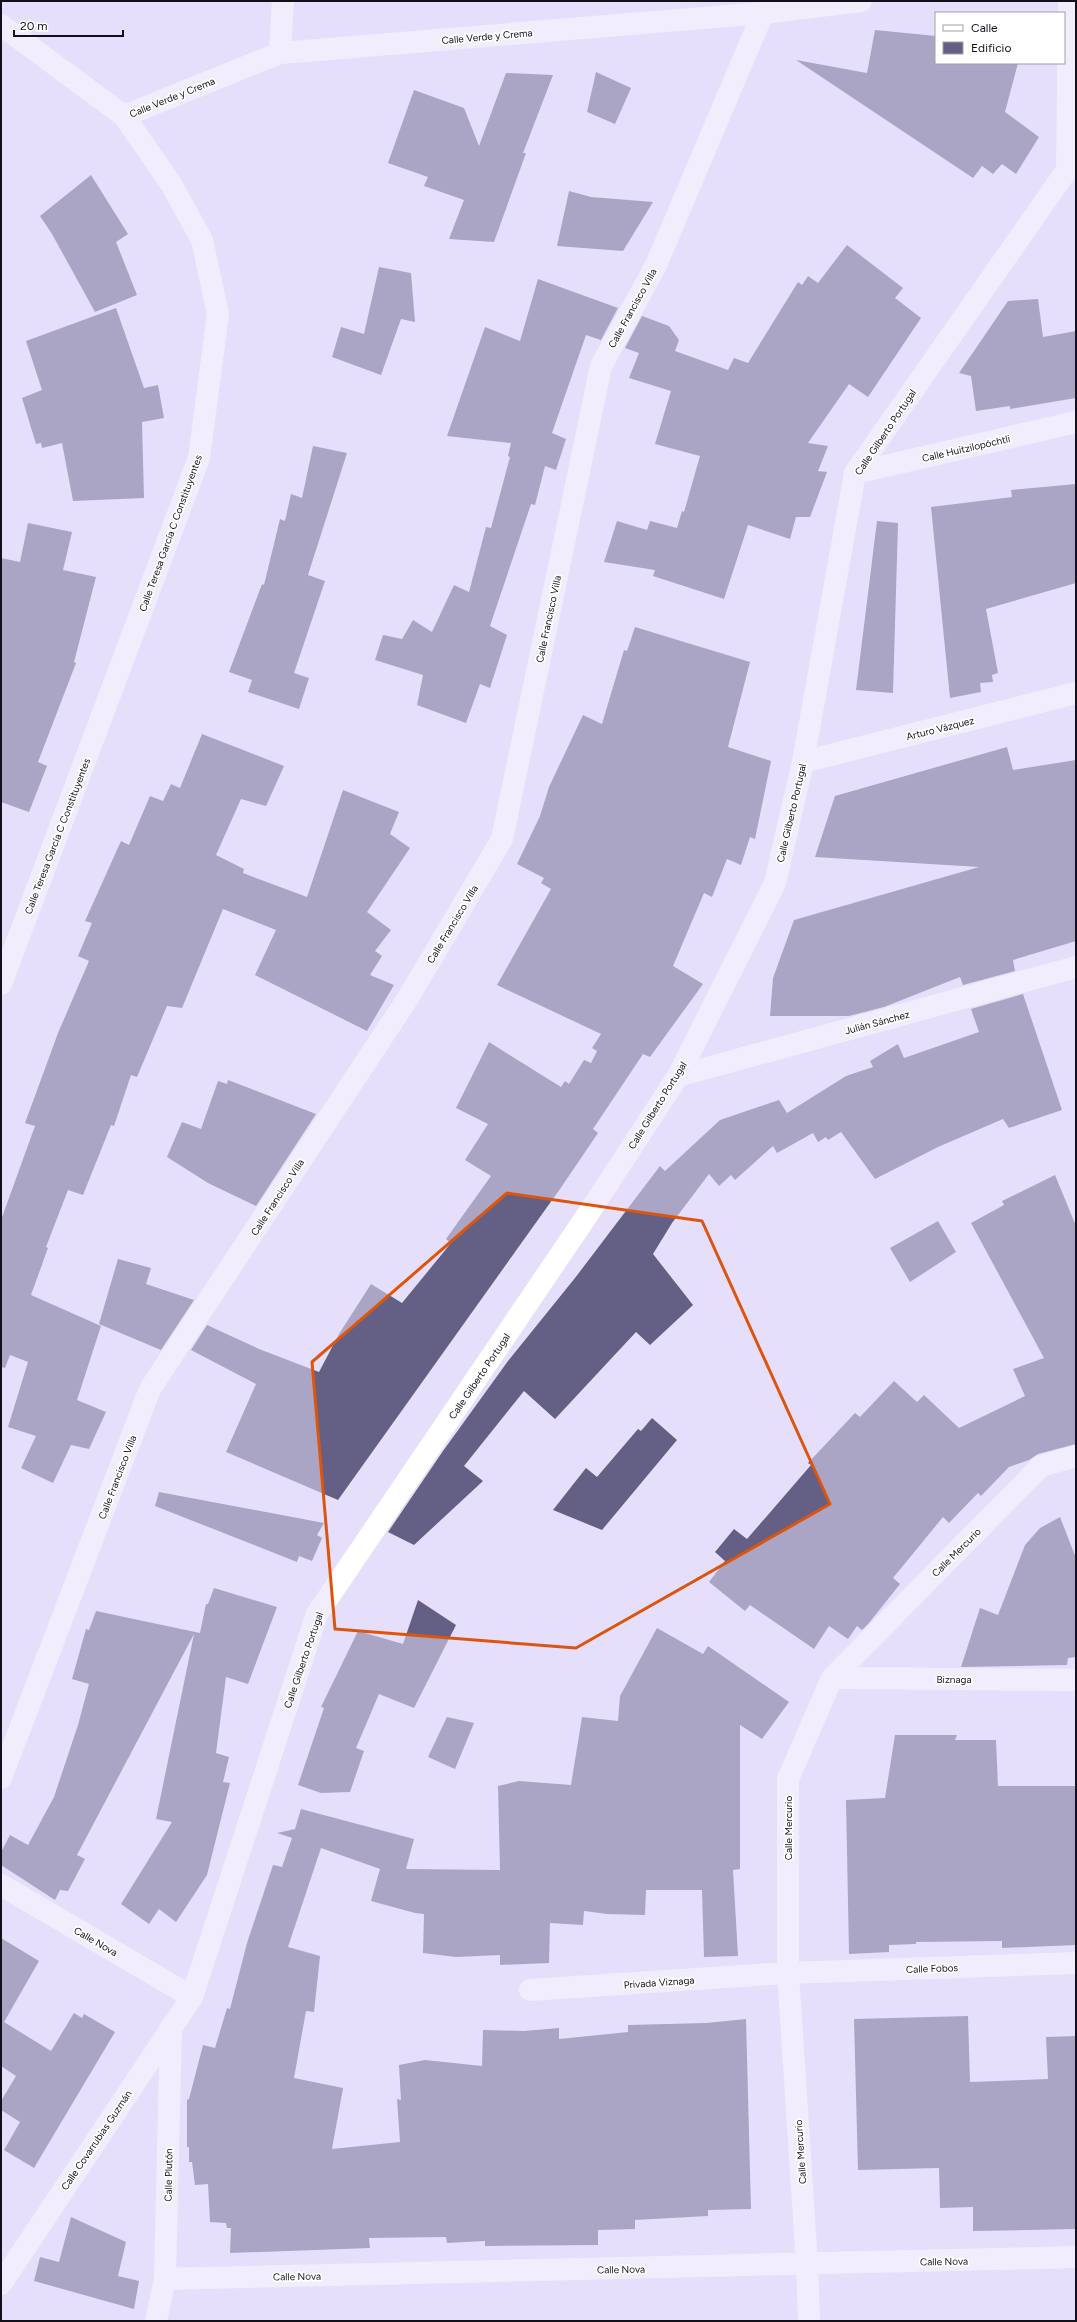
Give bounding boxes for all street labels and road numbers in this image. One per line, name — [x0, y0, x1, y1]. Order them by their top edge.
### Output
street label: Calle Verde y Crema — [441, 26, 533, 47]
street label: Calle Verde y Crema — [127, 74, 217, 121]
street label: Calle Francisco Villa — [605, 266, 660, 350]
street label: Calle Gilberto Portugal — [852, 387, 919, 478]
street label: Calle Huitzilopóchtli — [921, 432, 1011, 465]
street label: Calle Teresa García C Constituyentes — [136, 453, 205, 613]
street label: Calle Francisco Villa — [533, 574, 564, 664]
street label: Arturo Vázquez — [905, 714, 975, 743]
street label: Calle Teresa García C Constituyentes — [22, 756, 93, 916]
street label: Calle Gilberto Portugal — [774, 762, 809, 864]
street label: Calle Francisco Villa — [424, 883, 481, 966]
street label: Julián Sánchez — [843, 1008, 911, 1037]
street label: Calle Gilberto Portugal — [625, 1059, 690, 1151]
street label: Calle Francisco Villa — [248, 1156, 307, 1238]
street label: Calle Gilberto Portugal — [446, 1331, 513, 1422]
street label: Calle Francisco Villa — [95, 1433, 139, 1521]
street label: Calle Mercurio — [929, 1525, 984, 1580]
street label: Calle Gilberto Portugal — [281, 1610, 326, 1710]
street label: Biznaga — [937, 1673, 972, 1686]
street label: Calle Mercurio — [782, 1796, 795, 1860]
street label: Calle Nova — [72, 1924, 120, 1959]
street label: Calle Fobos — [906, 1961, 959, 1976]
street label: Privada Viznaga — [623, 1974, 695, 1991]
street label: Calle Covarrubias Guzmán — [58, 2088, 135, 2193]
street label: Calle Mercurio — [792, 2119, 809, 2185]
street label: Calle Plutón — [162, 2148, 175, 2202]
street label: Calle Nova — [920, 2255, 968, 2268]
street label: Calle Nova — [597, 2263, 645, 2276]
street label: Calle Nova — [273, 2270, 321, 2283]

